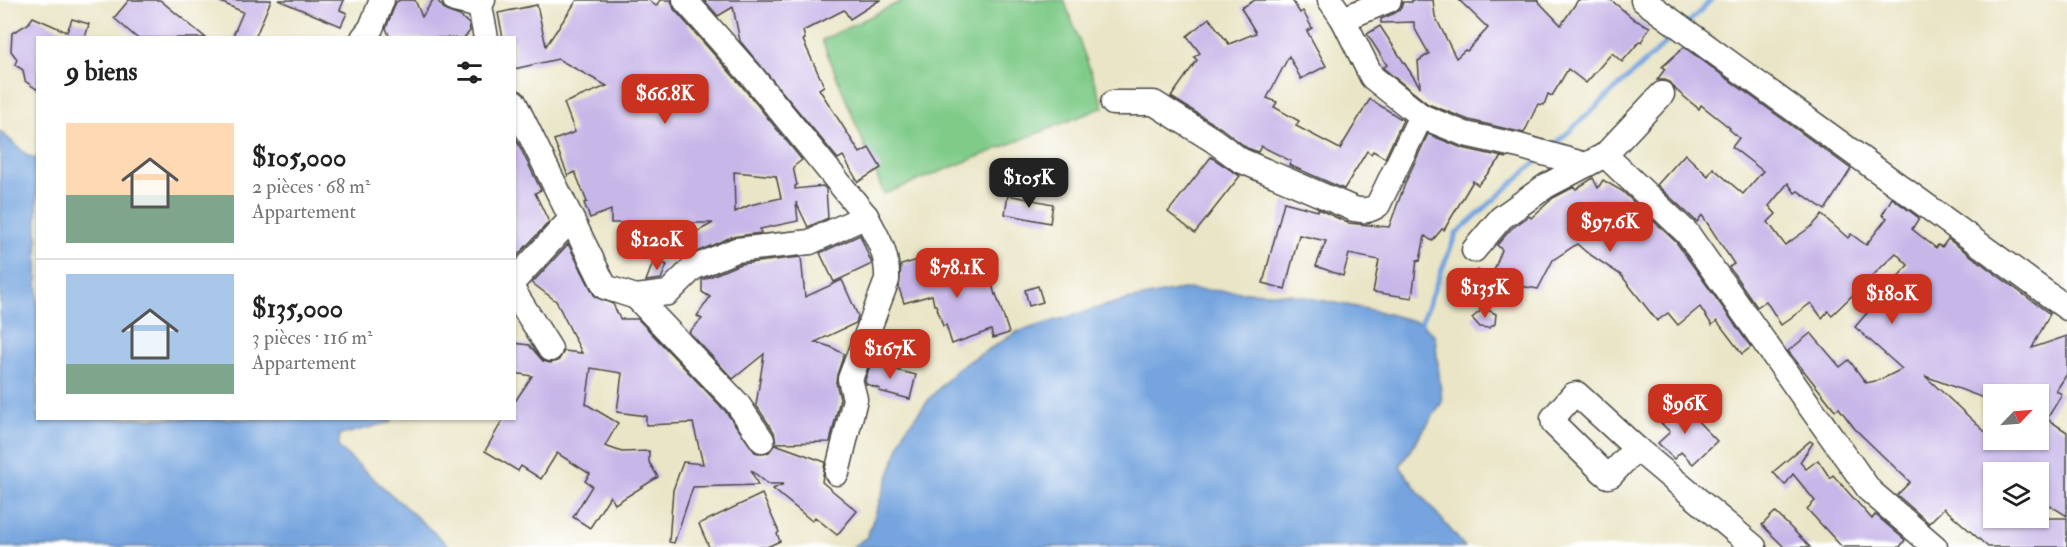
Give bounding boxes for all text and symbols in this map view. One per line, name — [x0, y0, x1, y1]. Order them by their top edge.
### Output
text: 9 biens — [66, 56, 137, 88]
icon: filters — [453, 56, 486, 89]
pin: $66.8K — [616, 74, 714, 125]
text: $66.8K — [636, 81, 694, 106]
text: $105,000 — [252, 142, 346, 174]
icon: home — [114, 147, 186, 219]
pin: $105K — [987, 158, 1071, 209]
text: $105K — [1003, 165, 1055, 190]
text: 2 pièces · 68 m² — [252, 174, 370, 199]
text: Appartement — [252, 199, 356, 224]
pin: $97.6K — [1561, 202, 1659, 253]
text: $97.6K — [1581, 209, 1639, 234]
pin: $120K — [615, 220, 699, 271]
text: $120K — [631, 227, 683, 252]
pin: $78.1K — [908, 248, 1006, 299]
text: $78.1K — [930, 255, 984, 280]
pin: $135K — [1443, 268, 1527, 319]
pin: $180K — [1850, 274, 1934, 325]
text: $135K — [1461, 275, 1509, 300]
text: $180K — [1866, 281, 1918, 306]
text: $135,000 — [252, 293, 343, 325]
icon: home — [114, 298, 186, 370]
text: 3 pièces · 116 m² — [252, 325, 373, 350]
pin: $167K — [848, 329, 932, 380]
text: $167K — [864, 336, 916, 361]
text: Appartement — [252, 350, 356, 375]
pin: $96K — [1649, 384, 1721, 435]
north arrow — [1983, 384, 2049, 450]
map controls — [1983, 384, 2049, 528]
text: $96K — [1662, 391, 1708, 416]
button: layers — [1983, 462, 2049, 528]

